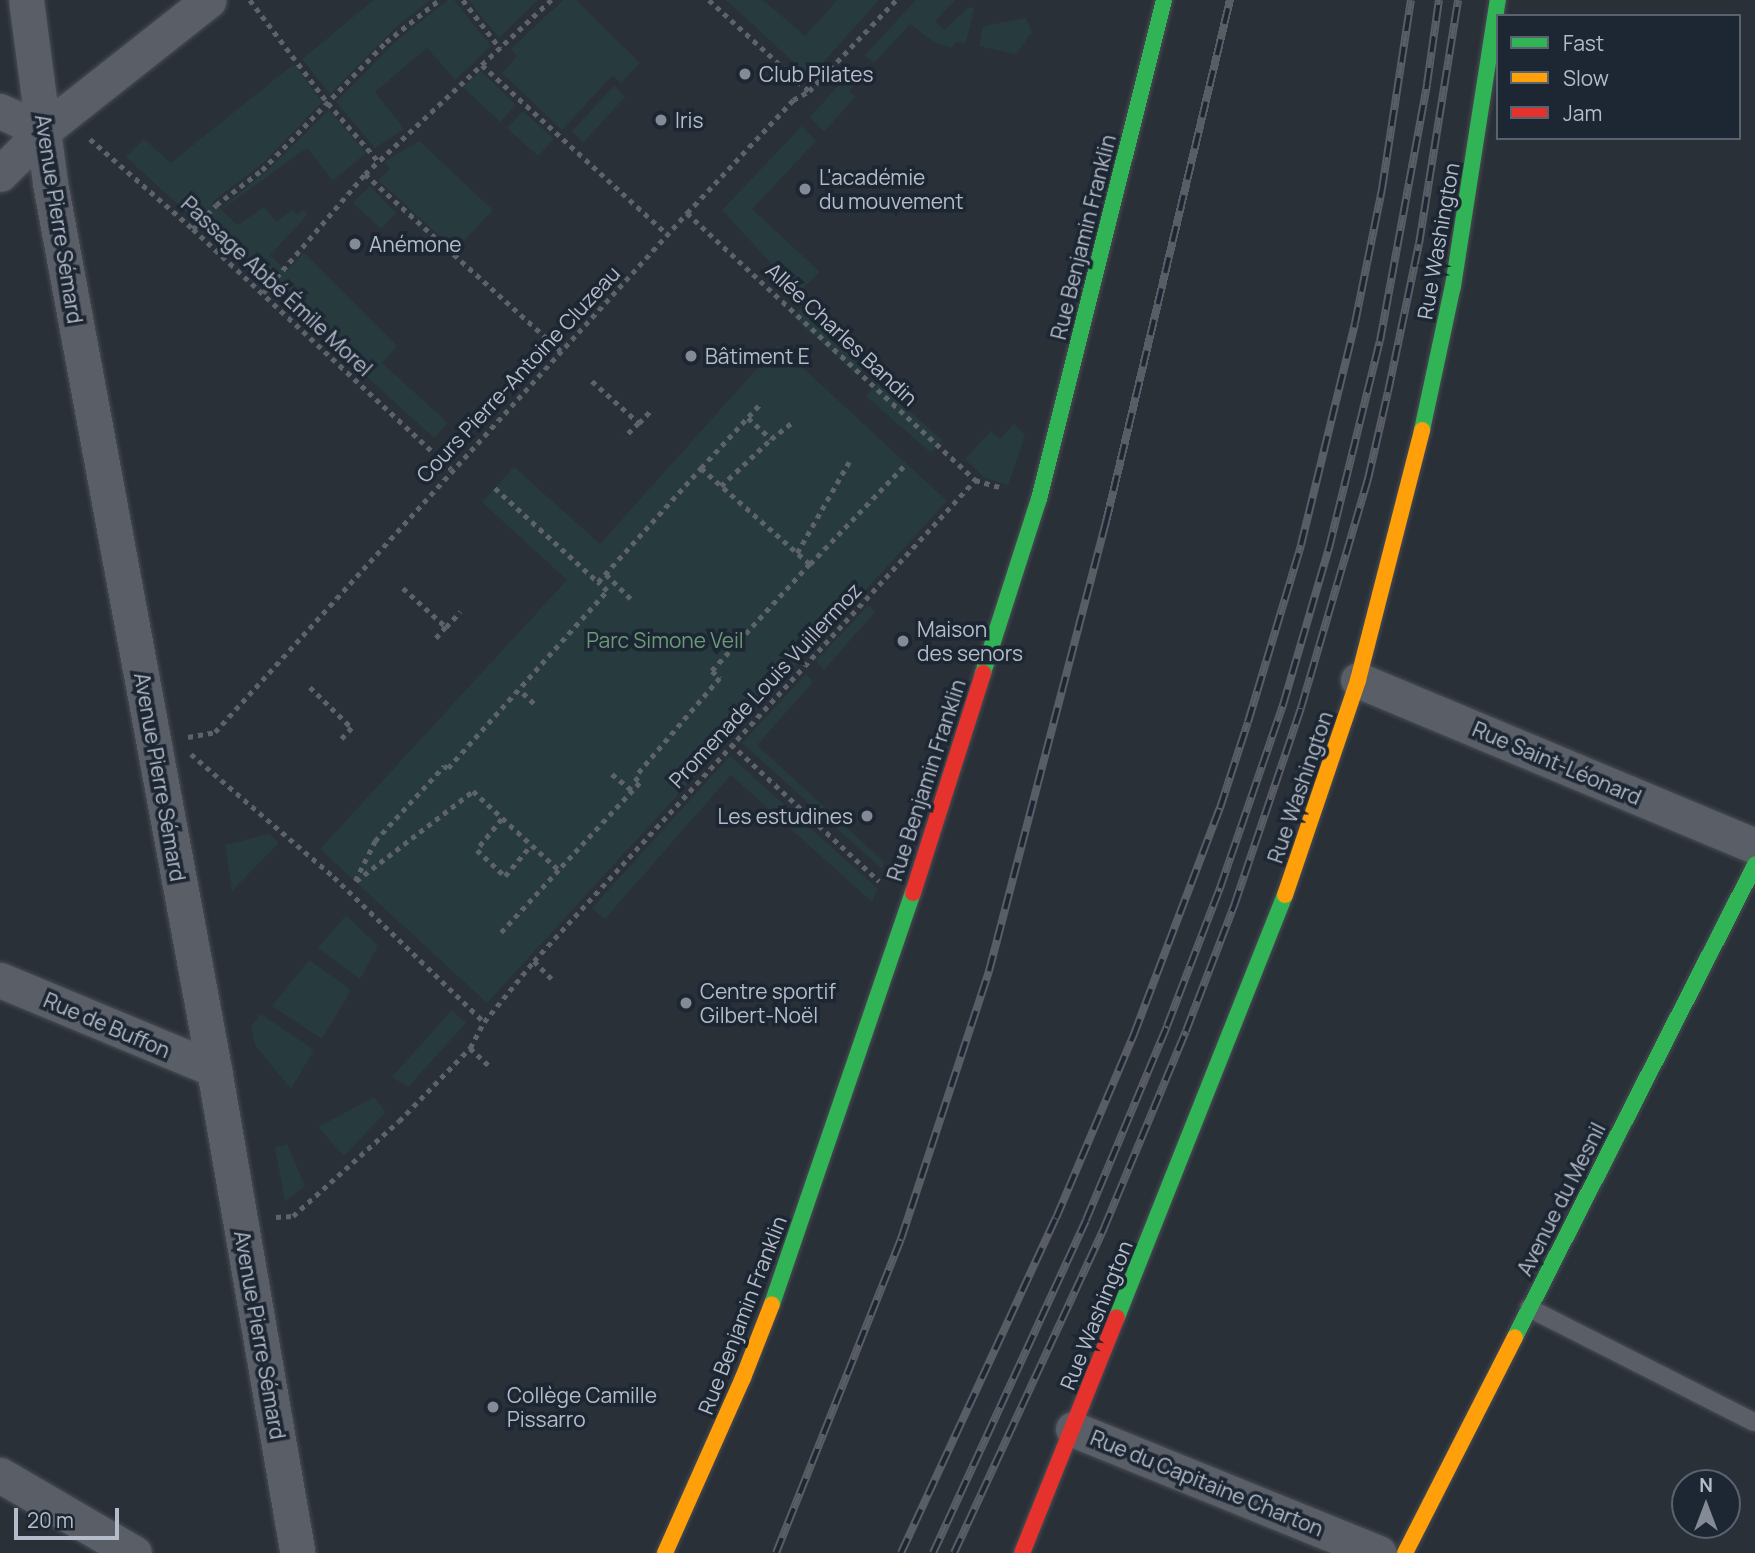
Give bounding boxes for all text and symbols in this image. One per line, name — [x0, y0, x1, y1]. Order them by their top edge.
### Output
legend — [1496, 14, 1741, 140]
text: Fast — [1563, 29, 1604, 57]
place label: Club Pilates — [759, 61, 873, 87]
text: Slow — [1563, 64, 1609, 92]
marker: Club Pilates — [737, 66, 753, 82]
text: Jam — [1563, 99, 1602, 127]
place label: Iris — [675, 107, 703, 133]
marker: Iris — [653, 112, 669, 128]
street label: Avenue Pierre Sémard — [30, 113, 88, 325]
street label: Rue Benjamin Franklin — [1045, 132, 1121, 342]
street label: Rue Washington — [1412, 161, 1464, 321]
place label: L'académie du mouvement — [819, 164, 964, 214]
marker: L'académie du mouvement — [797, 181, 813, 197]
street label: Passage Abbé Émile Morel — [176, 191, 378, 381]
place label: Anémone — [369, 231, 462, 257]
marker: Anémone — [347, 236, 363, 252]
street label: Allée Charles Bandin — [761, 257, 923, 411]
street label: Cours Pierre-Antoine Cluzeau — [411, 261, 625, 487]
place label: Bâtiment E — [705, 343, 810, 369]
marker: Bâtiment E — [683, 348, 699, 364]
street label: Promenade Louis Vuillermoz — [663, 577, 867, 793]
place label: Maison des senors — [917, 616, 1023, 666]
park label: Parc Simone Veil — [586, 627, 744, 653]
marker: Maison des senors — [895, 633, 911, 649]
street label: Avenue Pierre Sémard — [129, 671, 191, 883]
street label: Rue Benjamin Franklin — [882, 676, 970, 884]
street label: Rue Washington — [1262, 708, 1338, 866]
street label: Rue Saint-Léonard — [1469, 716, 1645, 810]
place label: Les estudines — [718, 803, 853, 829]
marker: Les estudines — [859, 808, 875, 824]
place label: Centre sportif Gilbert-Noël — [700, 978, 836, 1028]
street label: Rue de Buffon — [40, 987, 174, 1063]
marker: Centre sportif Gilbert-Noël — [678, 995, 694, 1011]
street label: Avenue du Mesnil — [1512, 1118, 1610, 1280]
street label: Rue Benjamin Franklin — [693, 1212, 791, 1418]
street label: Avenue Pierre Sémard — [229, 1229, 291, 1441]
street label: Rue Washington — [1055, 1237, 1137, 1393]
place label: Collège Camille Pissarro — [507, 1382, 657, 1432]
marker: Collège Camille Pissarro — [485, 1399, 501, 1415]
street label: Rue du Capitaine Charton — [1087, 1425, 1327, 1541]
north arrow — [1671, 1469, 1741, 1539]
text: N — [1699, 1472, 1713, 1498]
scale bar — [18, 1494, 122, 1538]
text: 20 m — [27, 1506, 74, 1534]

